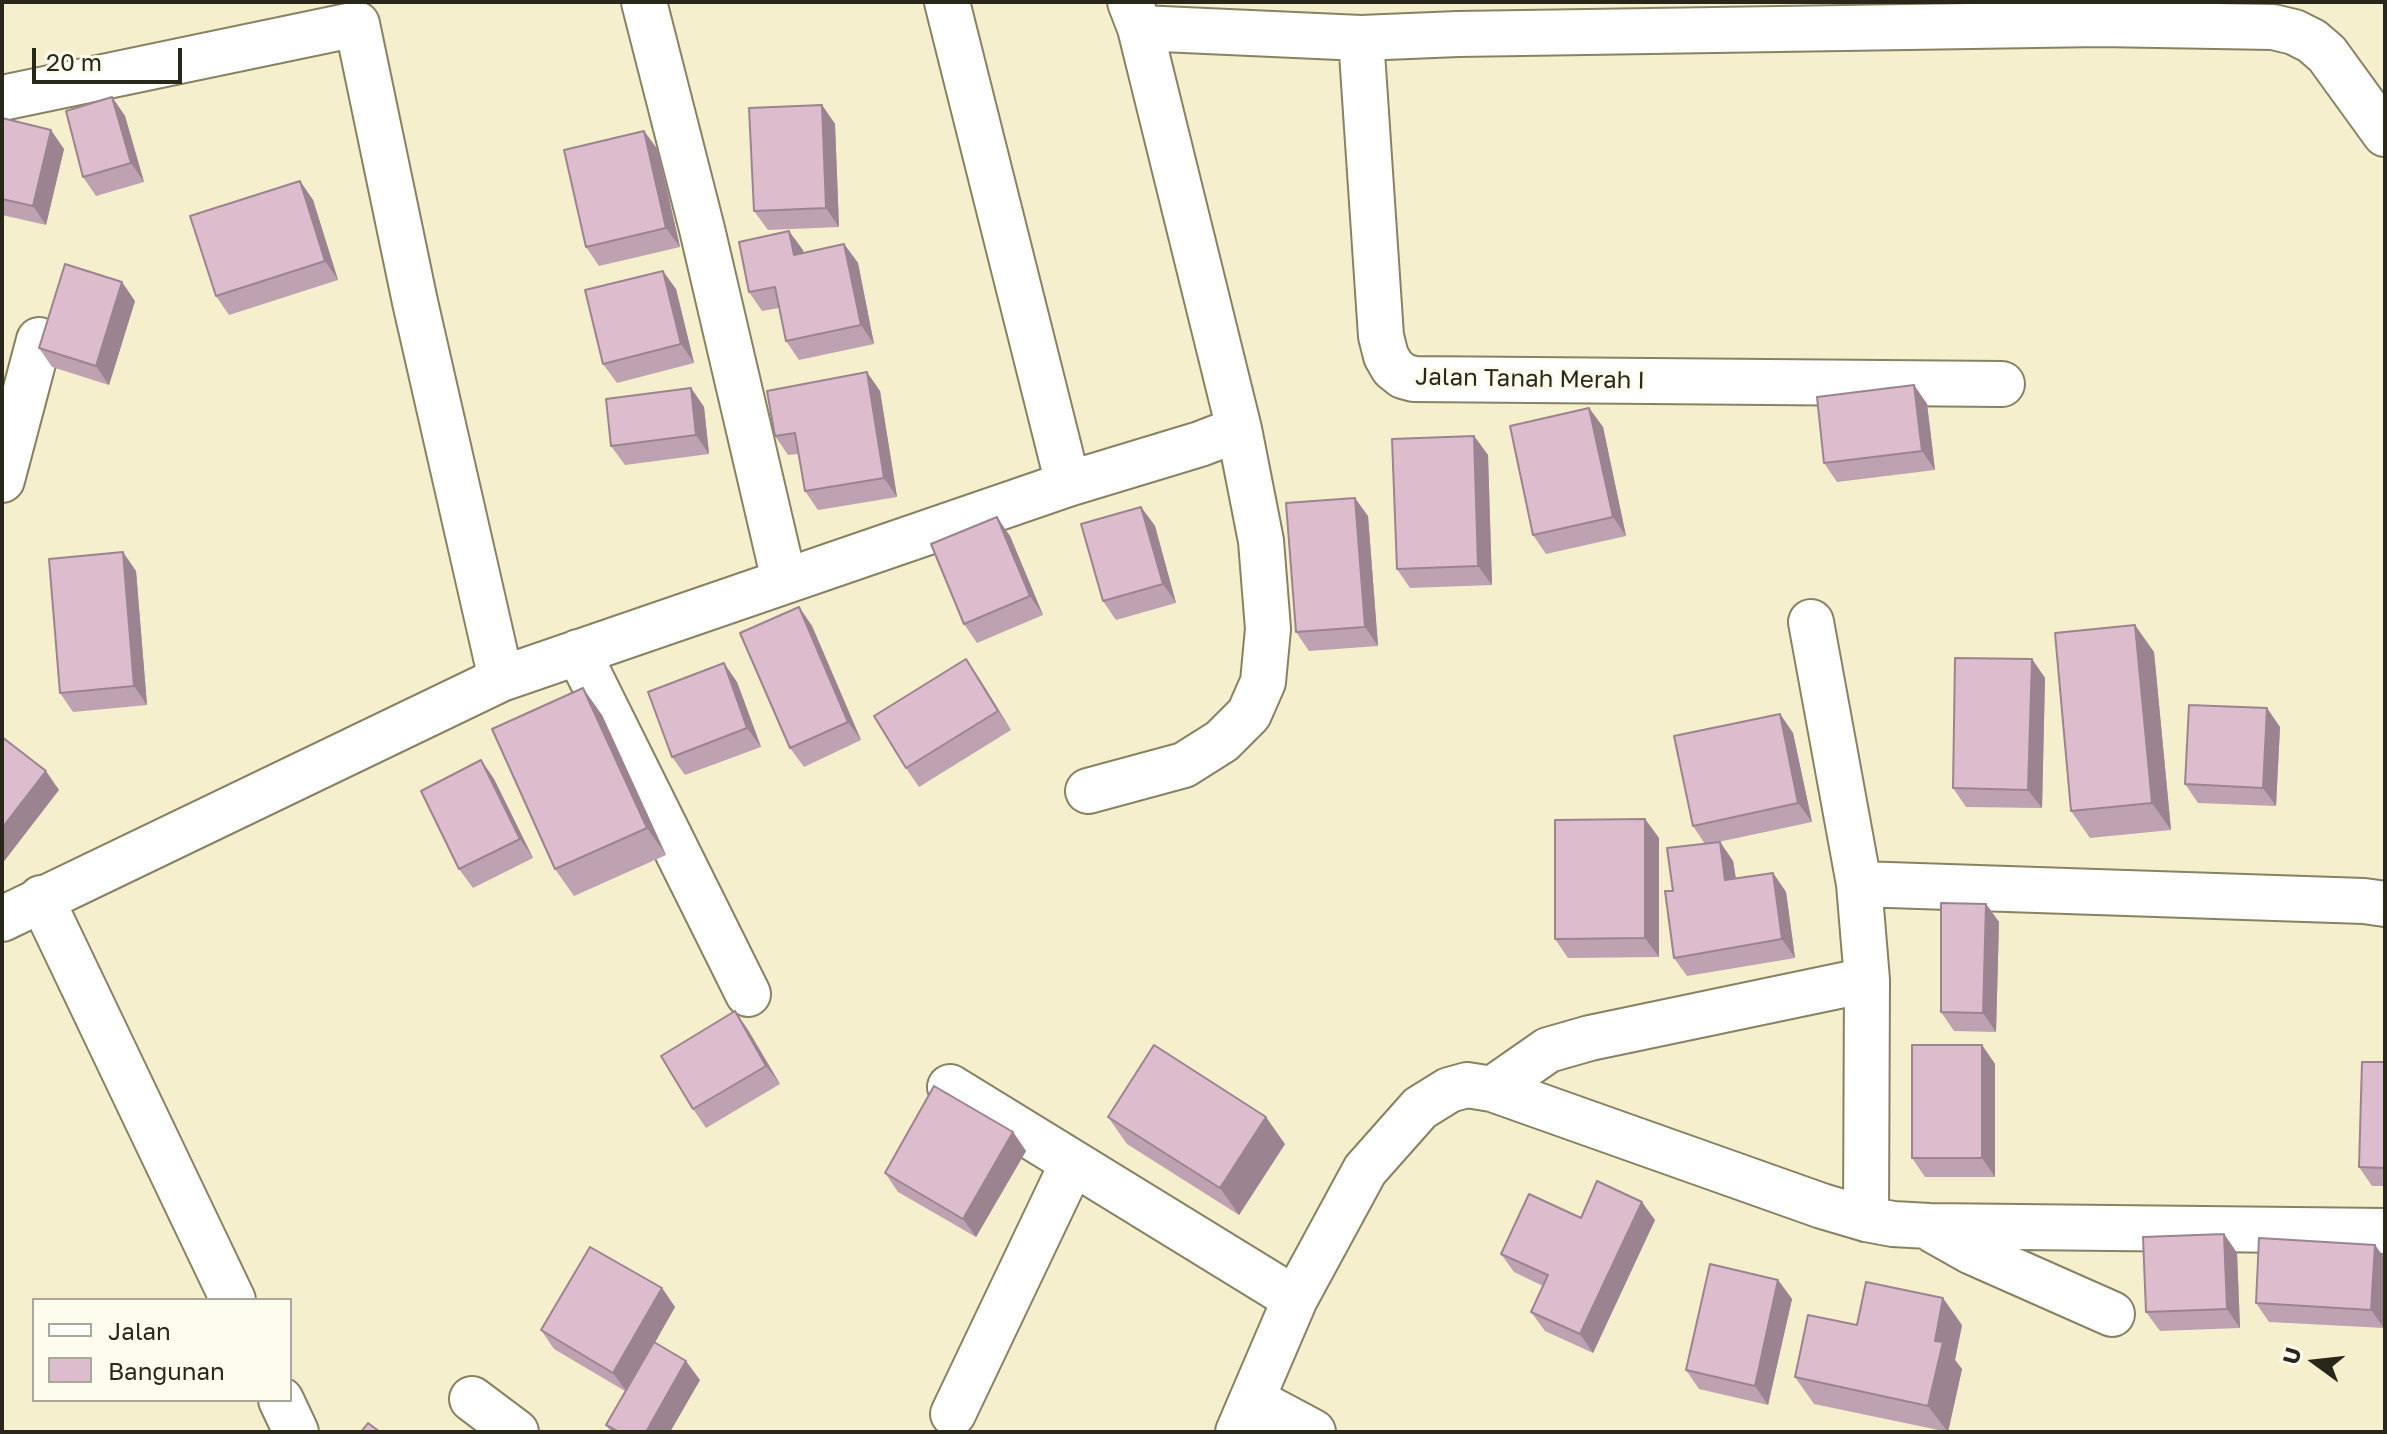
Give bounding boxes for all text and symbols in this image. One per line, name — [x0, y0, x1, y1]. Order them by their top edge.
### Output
scale bar — [36, 32, 186, 82]
text: 20 m — [46, 47, 102, 76]
street label: Jalan Tanah Merah I — [1415, 363, 1645, 395]
legend — [32, 1298, 292, 1402]
text: Jalan — [108, 1316, 171, 1345]
north arrow — [2275, 1322, 2355, 1402]
text: U — [2276, 1344, 2306, 1367]
text: Bangunan — [108, 1356, 225, 1385]

